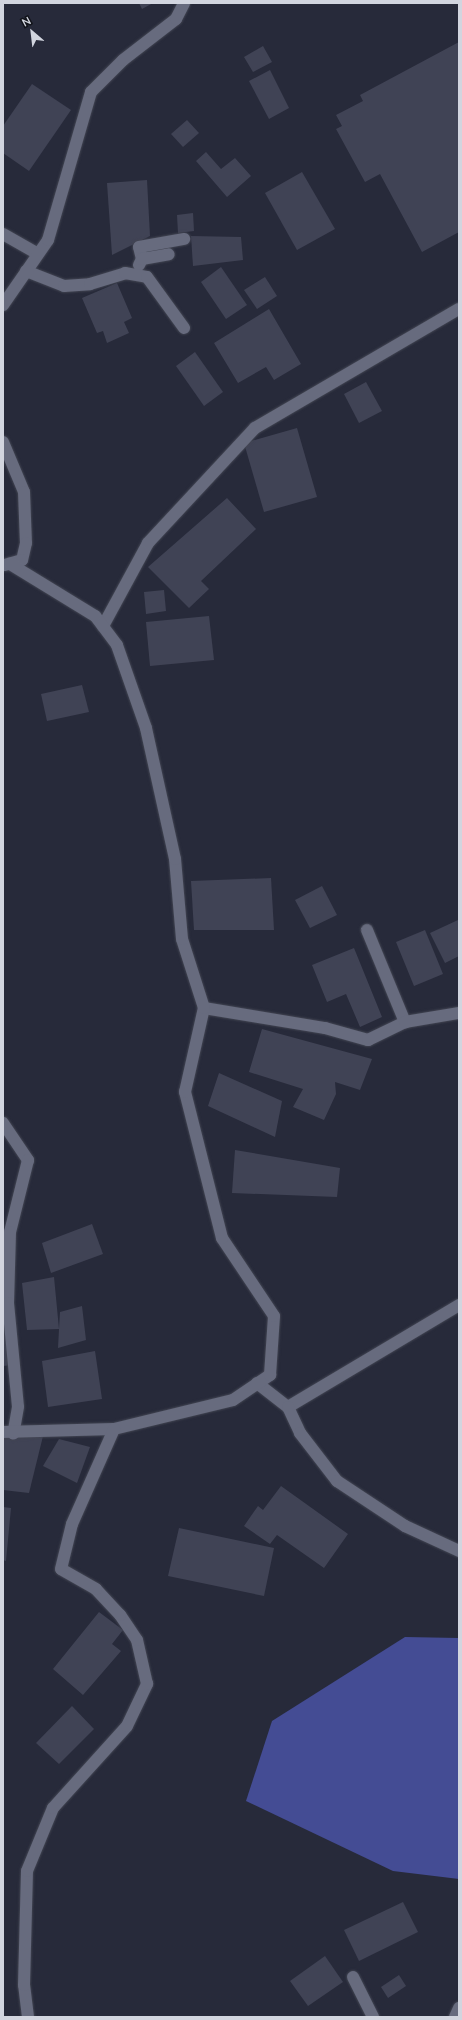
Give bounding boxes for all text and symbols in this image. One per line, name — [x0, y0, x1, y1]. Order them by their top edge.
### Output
north arrow — [12, 12, 52, 52]
text: N — [19, 13, 33, 30]

